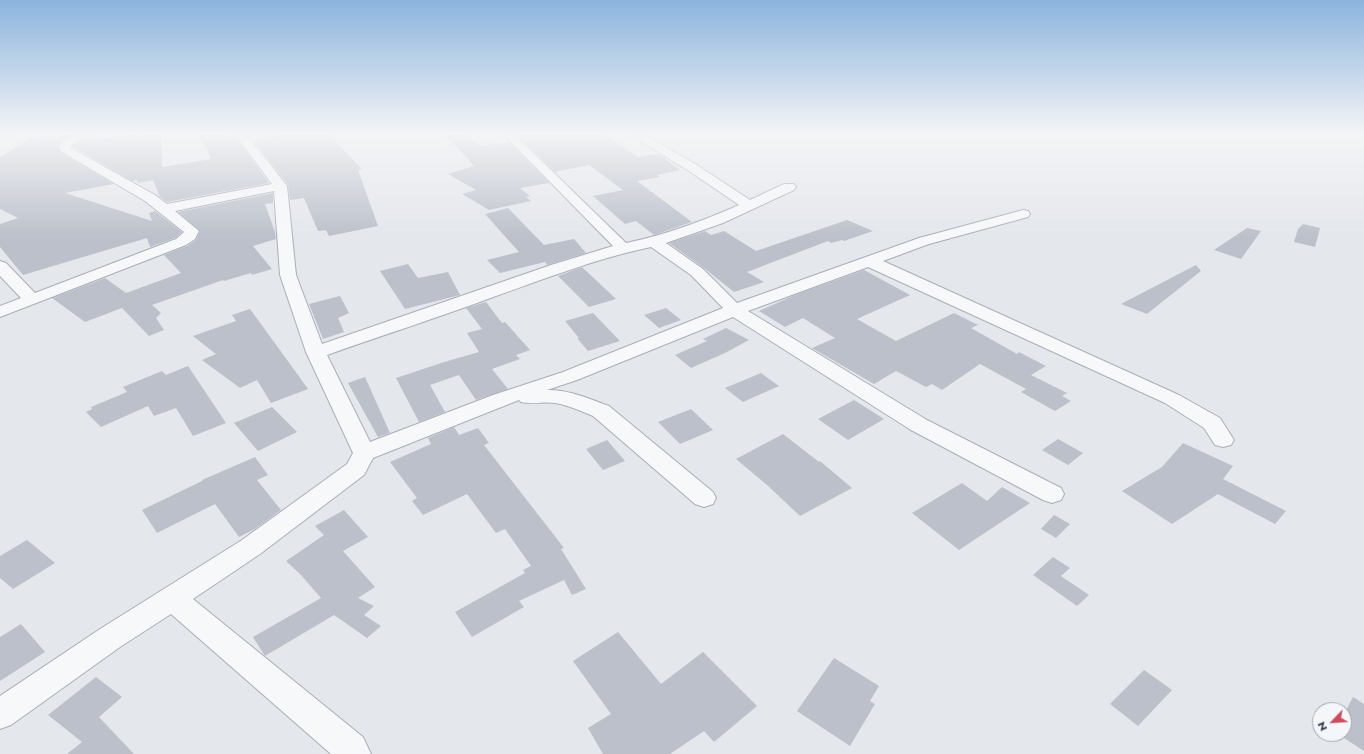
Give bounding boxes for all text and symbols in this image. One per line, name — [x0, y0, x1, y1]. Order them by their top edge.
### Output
north arrow — [1312, 702, 1352, 742]
text: N — [1313, 719, 1331, 734]

